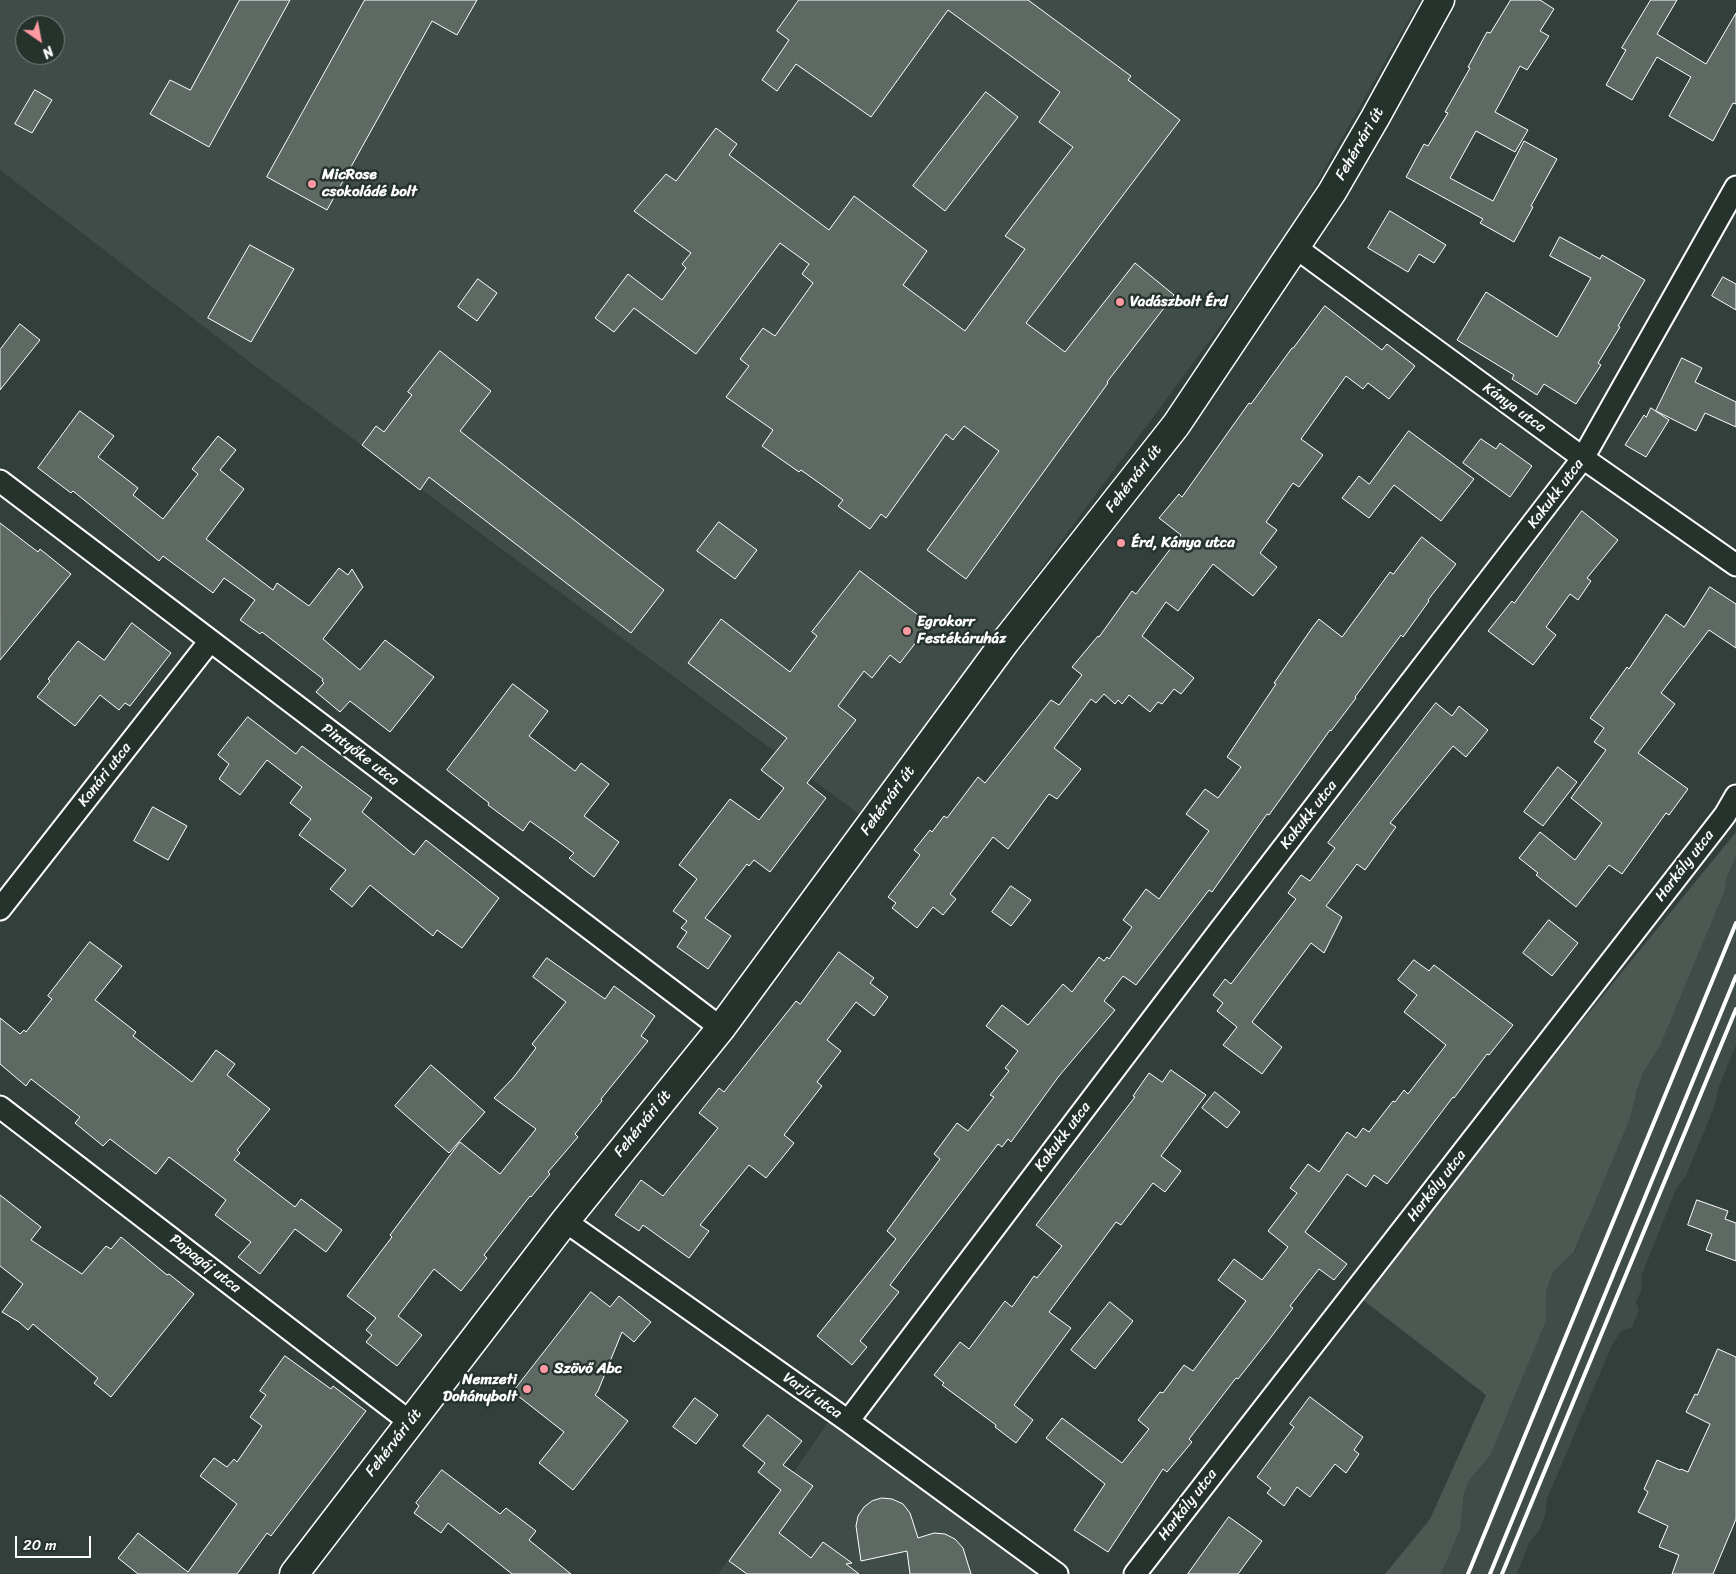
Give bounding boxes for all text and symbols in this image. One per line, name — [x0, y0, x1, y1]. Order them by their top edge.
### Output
north arrow — [15, 15, 65, 65]
text: N — [37, 39, 59, 65]
street label: Fehérvári út — [1332, 104, 1388, 184]
place label: MicRose csokoládé bolt — [322, 166, 417, 201]
marker: MicRose csokoládé bolt — [306, 178, 318, 190]
place label: Vadászbolt Érd — [1130, 293, 1227, 311]
marker: Vadászbolt Érd — [1114, 296, 1126, 308]
street label: Kánya utca — [1479, 379, 1549, 437]
street label: Fehérvári út — [1102, 442, 1166, 516]
street label: Kakukk utca — [1524, 456, 1588, 532]
place label: Érd, Kánya utca — [1131, 534, 1235, 552]
marker: Érd, Kánya utca — [1115, 537, 1127, 549]
place label: Egrokorr Festékáruház — [917, 613, 1006, 648]
marker: Egrokorr Festékáruház — [901, 625, 913, 637]
street label: Pintyőke utca — [318, 720, 402, 790]
street label: Kanári utca — [74, 739, 136, 811]
street label: Fehérvári út — [857, 763, 919, 839]
street label: Kakukk utca — [1277, 777, 1341, 853]
street label: Harkály utca — [1652, 827, 1718, 905]
street label: Fehérvári út — [611, 1087, 675, 1161]
street label: Kakukk utca — [1031, 1099, 1095, 1175]
street label: Harkály utca — [1404, 1147, 1470, 1225]
street label: Papagáj utca — [166, 1231, 244, 1297]
place label: Szövő Abc — [554, 1360, 622, 1378]
marker: Szövő Abc — [538, 1363, 550, 1375]
street label: Varjú utca — [779, 1369, 845, 1423]
place label: Nemzeti Dohánybolt — [443, 1371, 517, 1406]
marker: Nemzeti Dohánybolt — [521, 1383, 533, 1395]
street label: Fehérvári út — [362, 1406, 426, 1480]
street label: Harkály utca — [1155, 1466, 1221, 1544]
scale bar — [18, 1526, 94, 1558]
text: 20 m — [23, 1532, 57, 1558]

